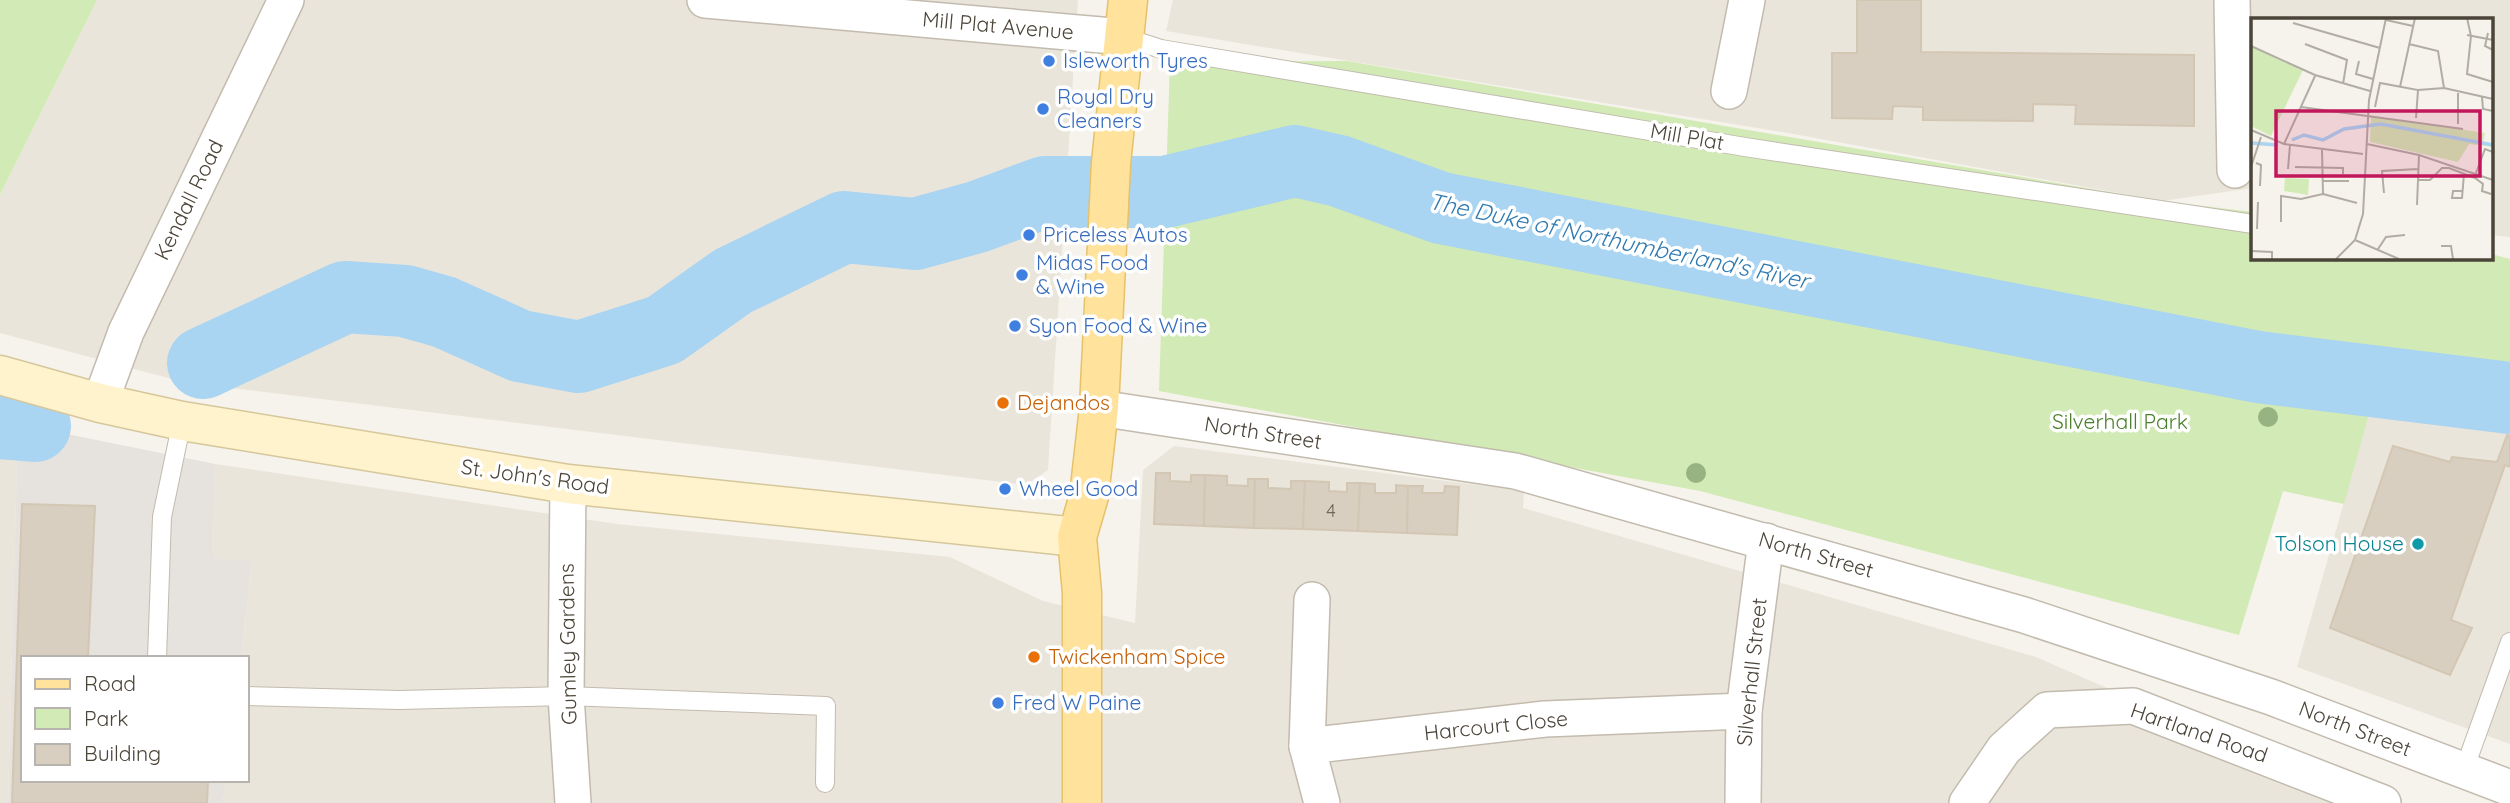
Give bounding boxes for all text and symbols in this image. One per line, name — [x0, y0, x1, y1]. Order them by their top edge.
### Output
street label: Mill Plat Avenue — [921, 5, 1075, 45]
inset map — [2251, 18, 2492, 259]
place label: Isleworth Tyres — [1063, 47, 1208, 73]
marker: Isleworth Tyres — [1041, 53, 1057, 69]
place label: Royal Dry Cleaners — [1057, 83, 1154, 133]
marker: Royal Dry Cleaners — [1035, 101, 1051, 117]
street label: Mill Plat — [1648, 117, 1726, 155]
street label: Kendall Road — [148, 135, 228, 264]
water label: The Duke of Northumberland's River — [1426, 186, 1815, 296]
place label: Priceless Autos — [1043, 221, 1188, 247]
marker: Priceless Autos — [1021, 227, 1037, 243]
place label: Midas Food & Wine — [1036, 249, 1149, 299]
marker: Midas Food & Wine — [1014, 267, 1030, 283]
place label: Syon Food & Wine — [1029, 312, 1207, 338]
marker: Syon Food & Wine — [1007, 318, 1023, 334]
place label: Dejandos — [1017, 389, 1110, 415]
marker: Dejandos — [995, 395, 1011, 411]
park label: Silverhall Park — [2052, 408, 2188, 434]
street label: North Street — [1203, 410, 1324, 454]
street label: St. John's Road — [460, 453, 611, 499]
place label: Wheel Good — [1019, 475, 1138, 501]
marker: Wheel Good — [997, 481, 1013, 497]
house number: 4 — [1326, 499, 1336, 522]
street label: North Street — [1756, 525, 1877, 583]
place label: Tolson House — [2274, 530, 2404, 556]
marker: Tolson House — [2410, 536, 2426, 552]
street label: Gumley Gardens — [553, 563, 581, 725]
street label: Silverhall Street — [1730, 596, 1772, 747]
place label: Twickenham Spice — [1048, 643, 1225, 669]
marker: Twickenham Spice — [1026, 649, 1042, 665]
legend — [21, 656, 248, 782]
text: Road — [84, 670, 136, 696]
place label: Fred W Paine — [1012, 689, 1141, 715]
marker: Fred W Paine — [990, 695, 1006, 711]
street label: North Street — [2296, 695, 2415, 761]
street label: Hartland Road — [2127, 696, 2271, 768]
text: Park — [84, 705, 128, 731]
street label: Harcourt Close — [1423, 705, 1569, 745]
text: Building — [84, 740, 161, 766]

